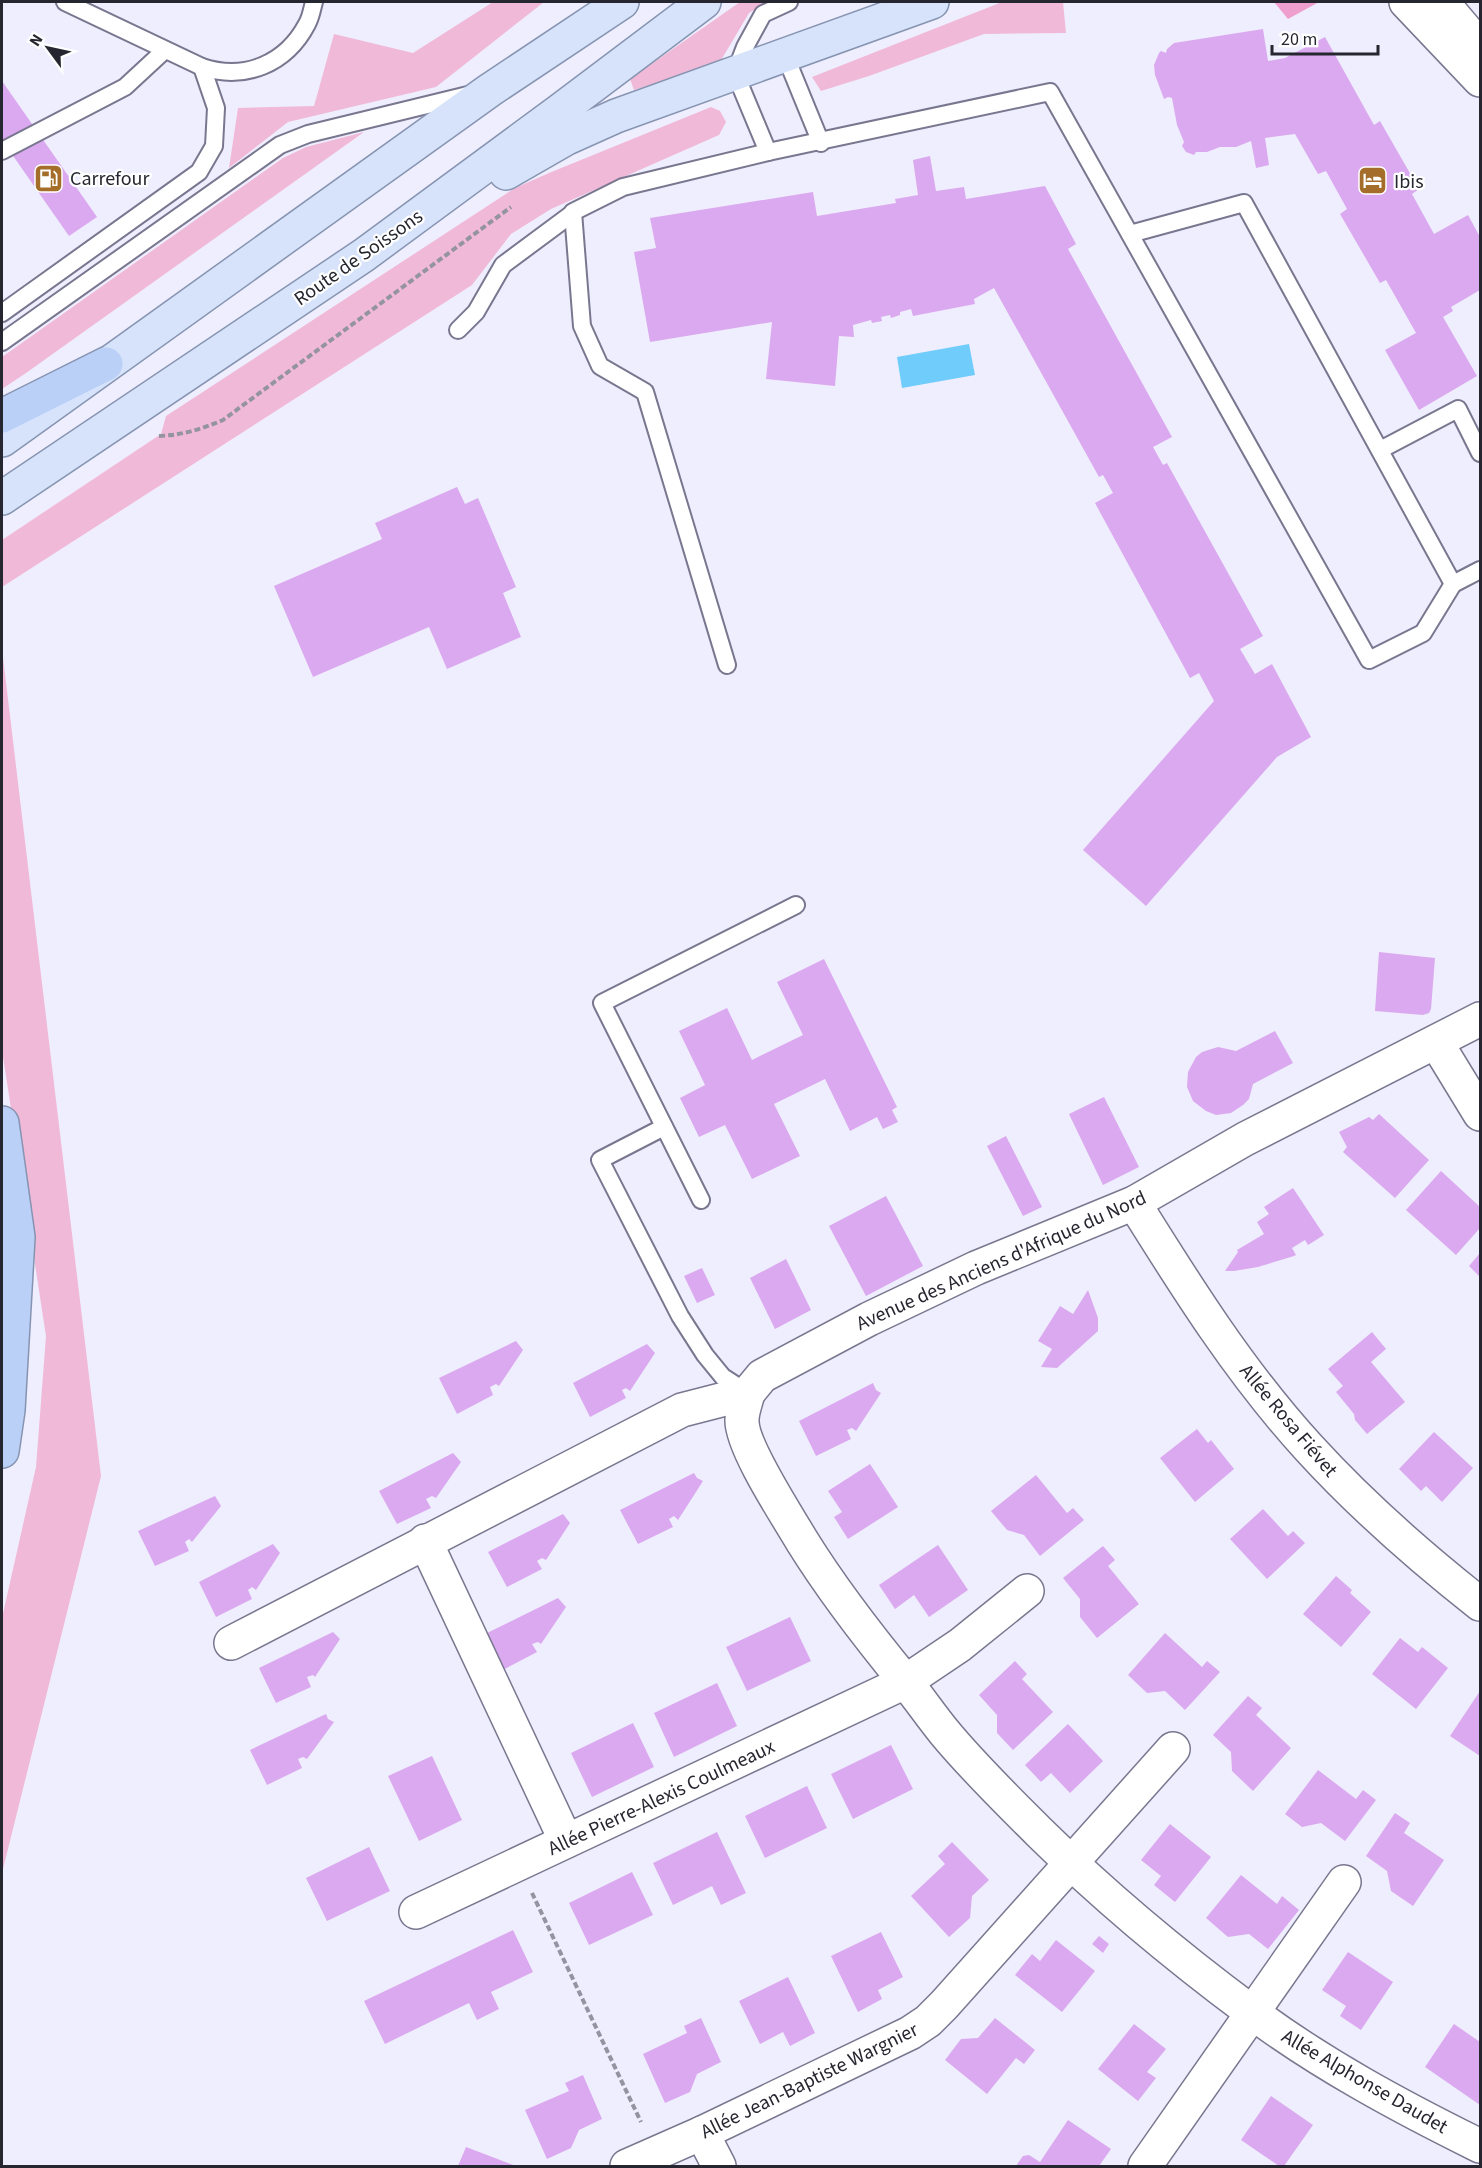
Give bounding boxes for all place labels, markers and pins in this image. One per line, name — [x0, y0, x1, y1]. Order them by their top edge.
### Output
fuel station icon: Carrefour — [33, 162, 65, 194]
place label: Carrefour — [70, 165, 149, 193]
hotel icon: Ibis — [1357, 165, 1389, 197]
place label: Ibis — [1394, 168, 1424, 196]

